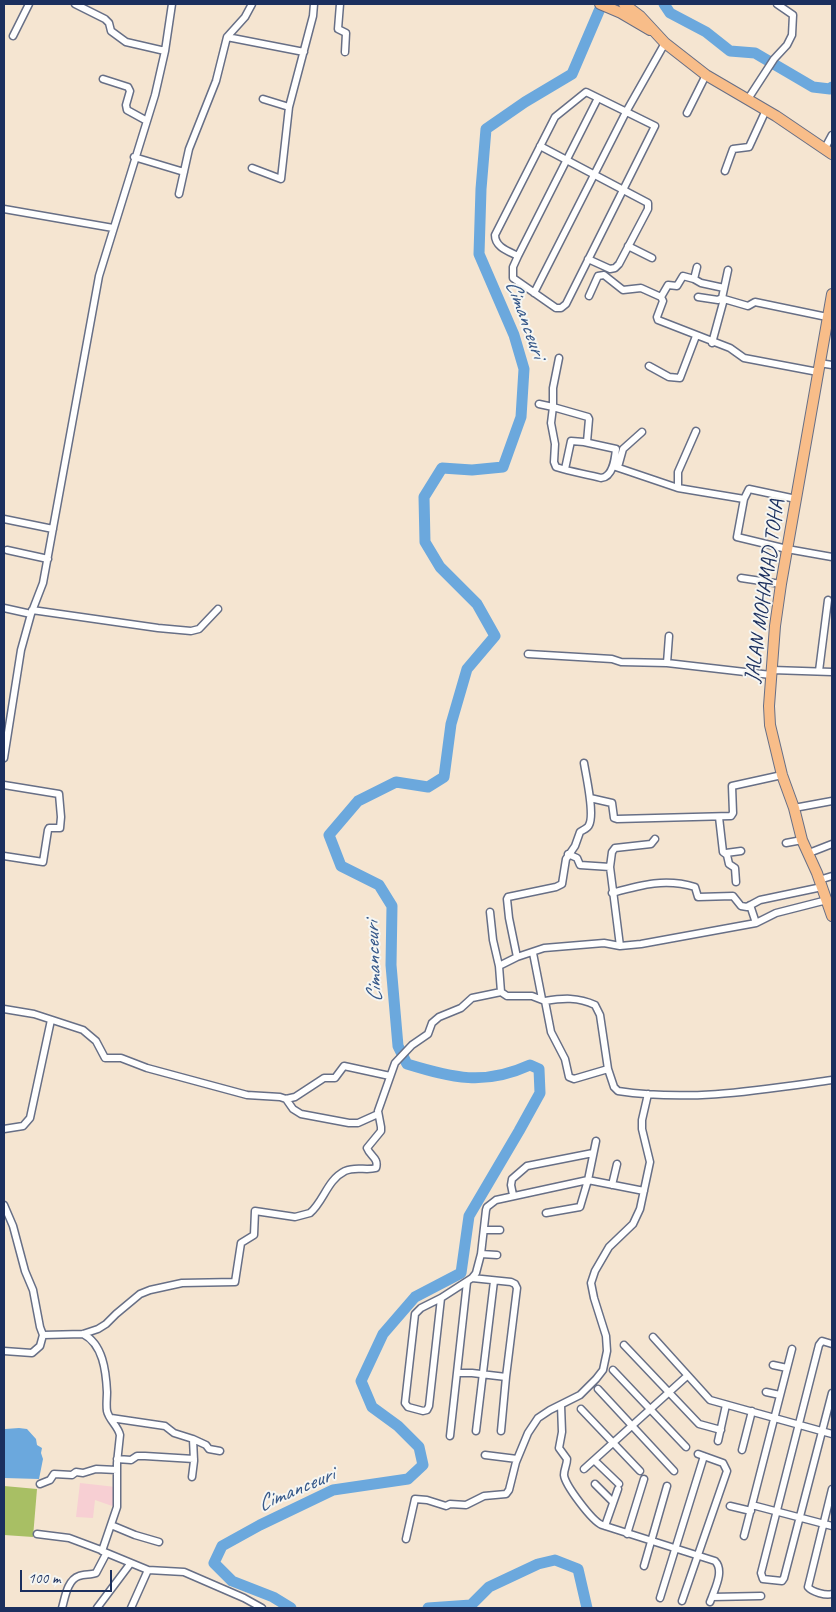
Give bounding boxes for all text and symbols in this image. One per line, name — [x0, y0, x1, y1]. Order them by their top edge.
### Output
water label: Cimanceuri — [499, 276, 551, 362]
street label: JALAN MOHAMAD TOHA — [740, 498, 790, 684]
water label: Cimanceuri — [359, 921, 389, 1003]
water label: Cimanceuri — [254, 1462, 338, 1518]
scale bar — [22, 1560, 115, 1592]
text: 100 m — [28, 1569, 60, 1588]

